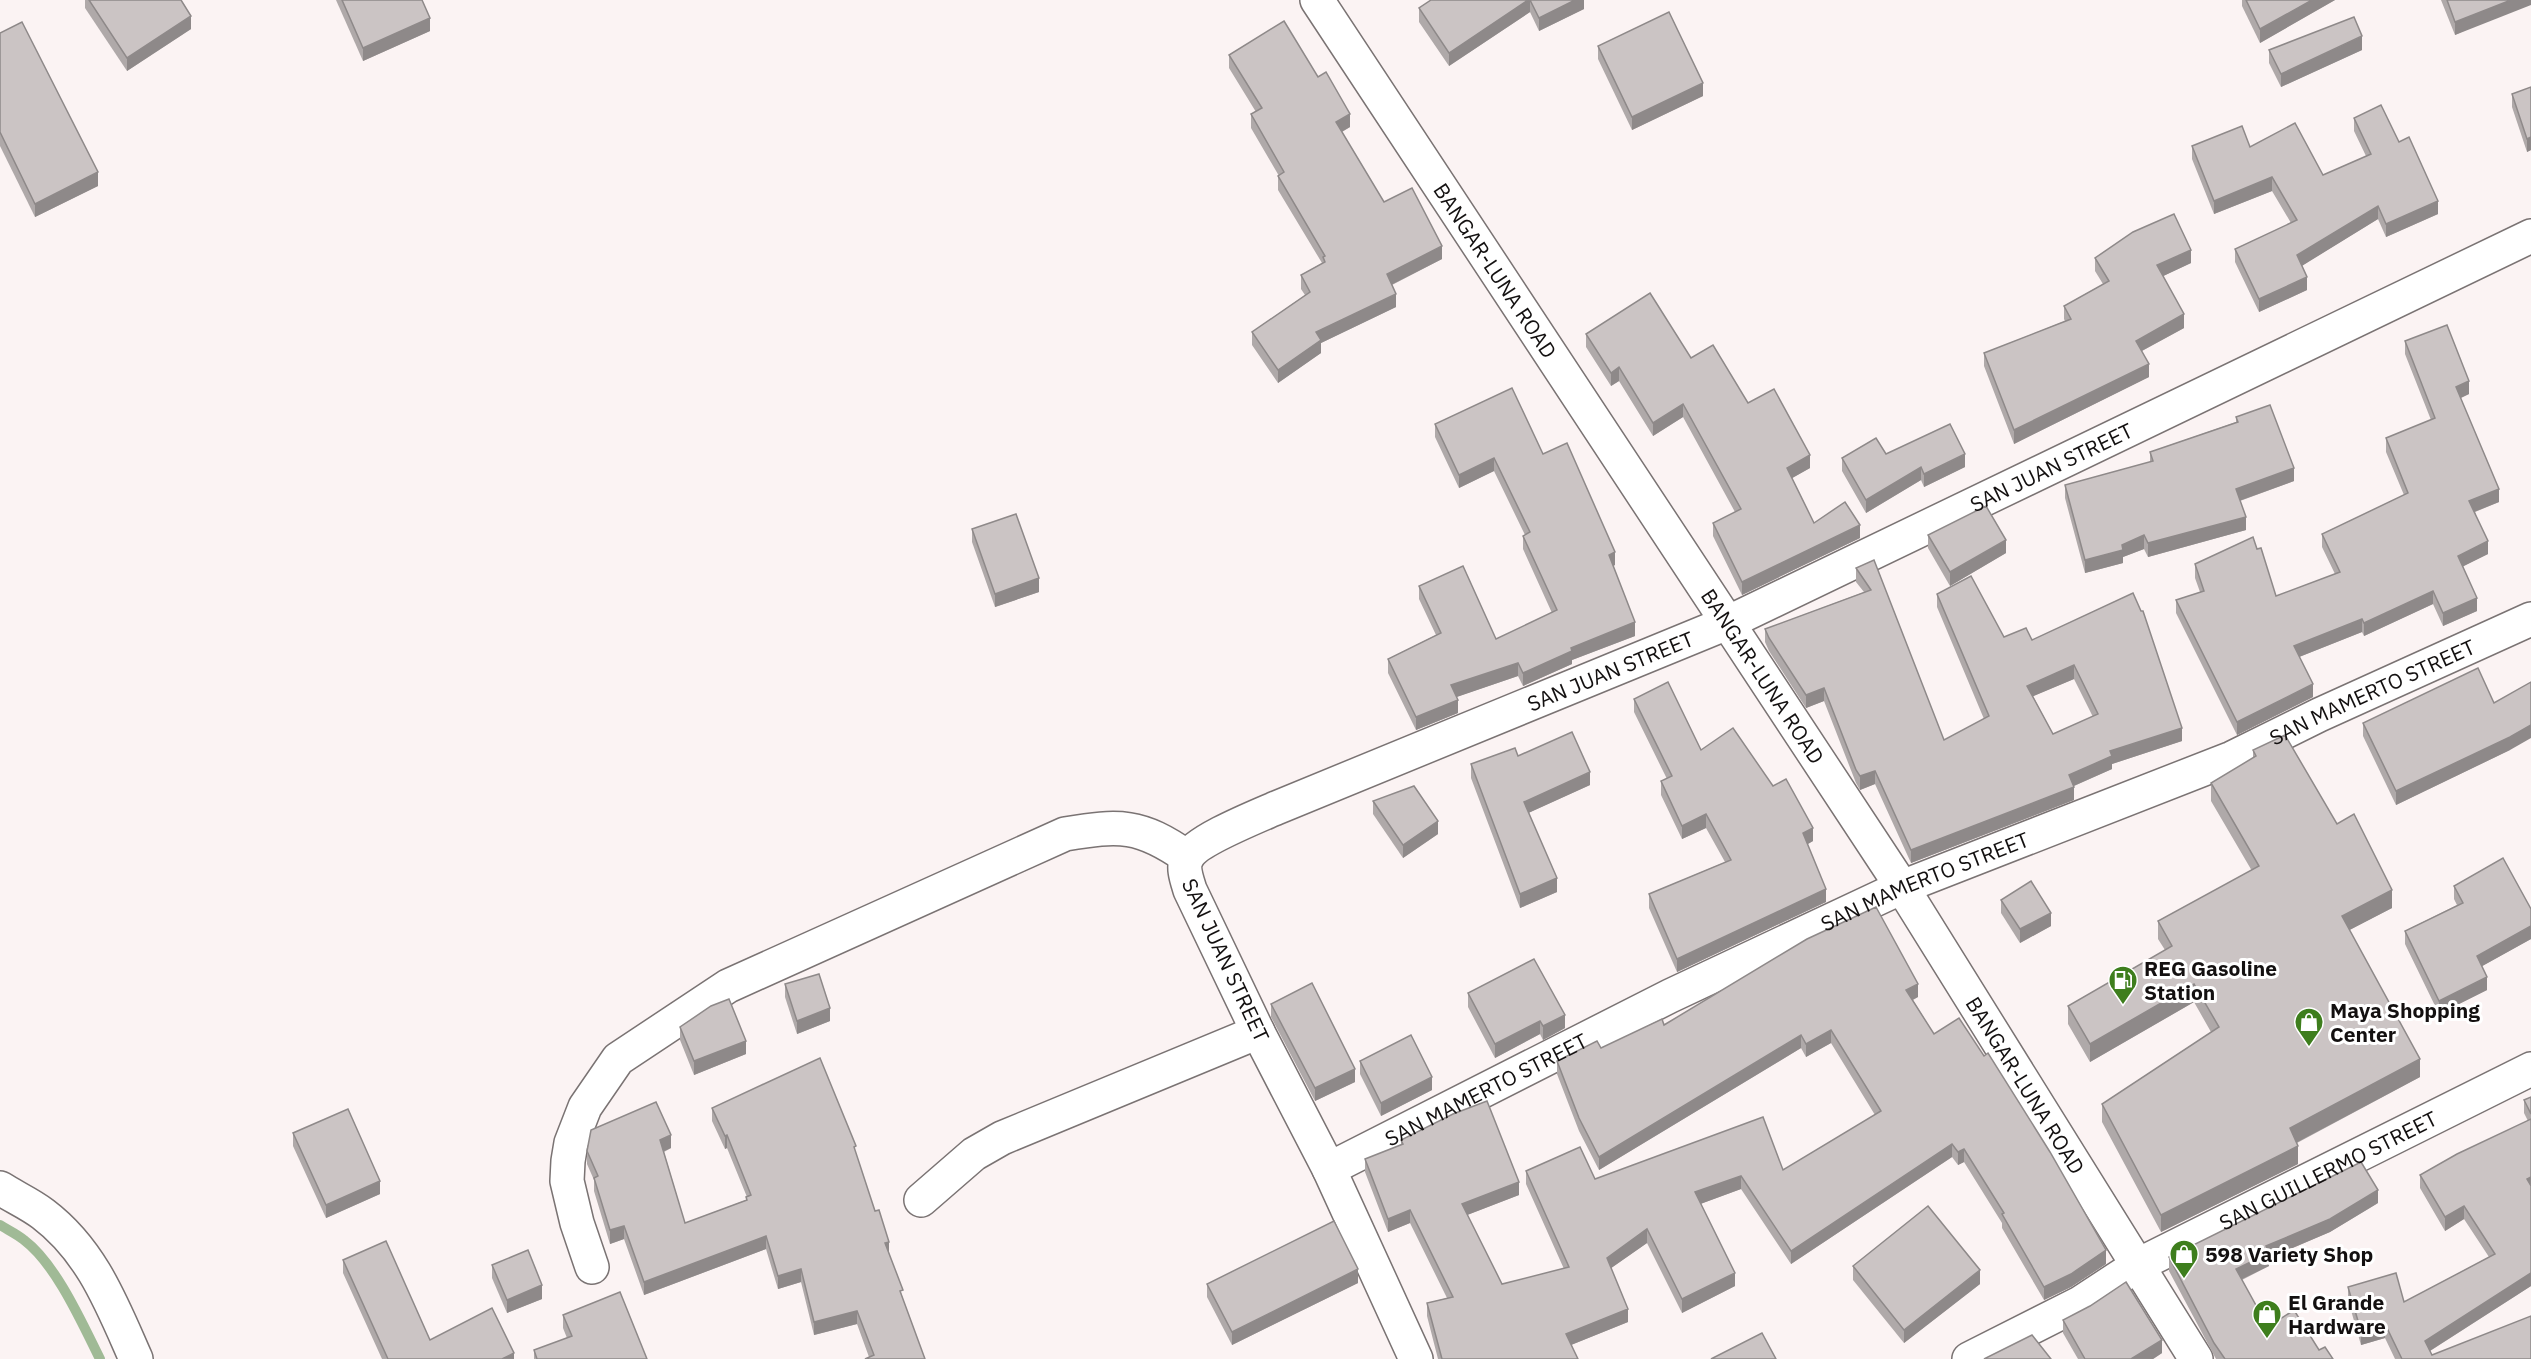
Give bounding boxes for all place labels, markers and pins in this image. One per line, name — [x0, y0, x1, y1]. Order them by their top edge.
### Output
place label: REG Gasoline Station — [2144, 954, 2277, 1006]
fuel station icon: REG Gasoline Station — [2107, 964, 2139, 1006]
place label: Maya Shopping Center — [2330, 996, 2480, 1048]
shop icon: Maya Shopping Center — [2293, 1006, 2325, 1048]
shop icon: 598 Variety Shop — [2168, 1238, 2200, 1280]
place label: 598 Variety Shop — [2205, 1240, 2373, 1268]
place label: El Grande Hardware — [2288, 1288, 2386, 1340]
shop icon: El Grande Hardware — [2251, 1298, 2283, 1340]

